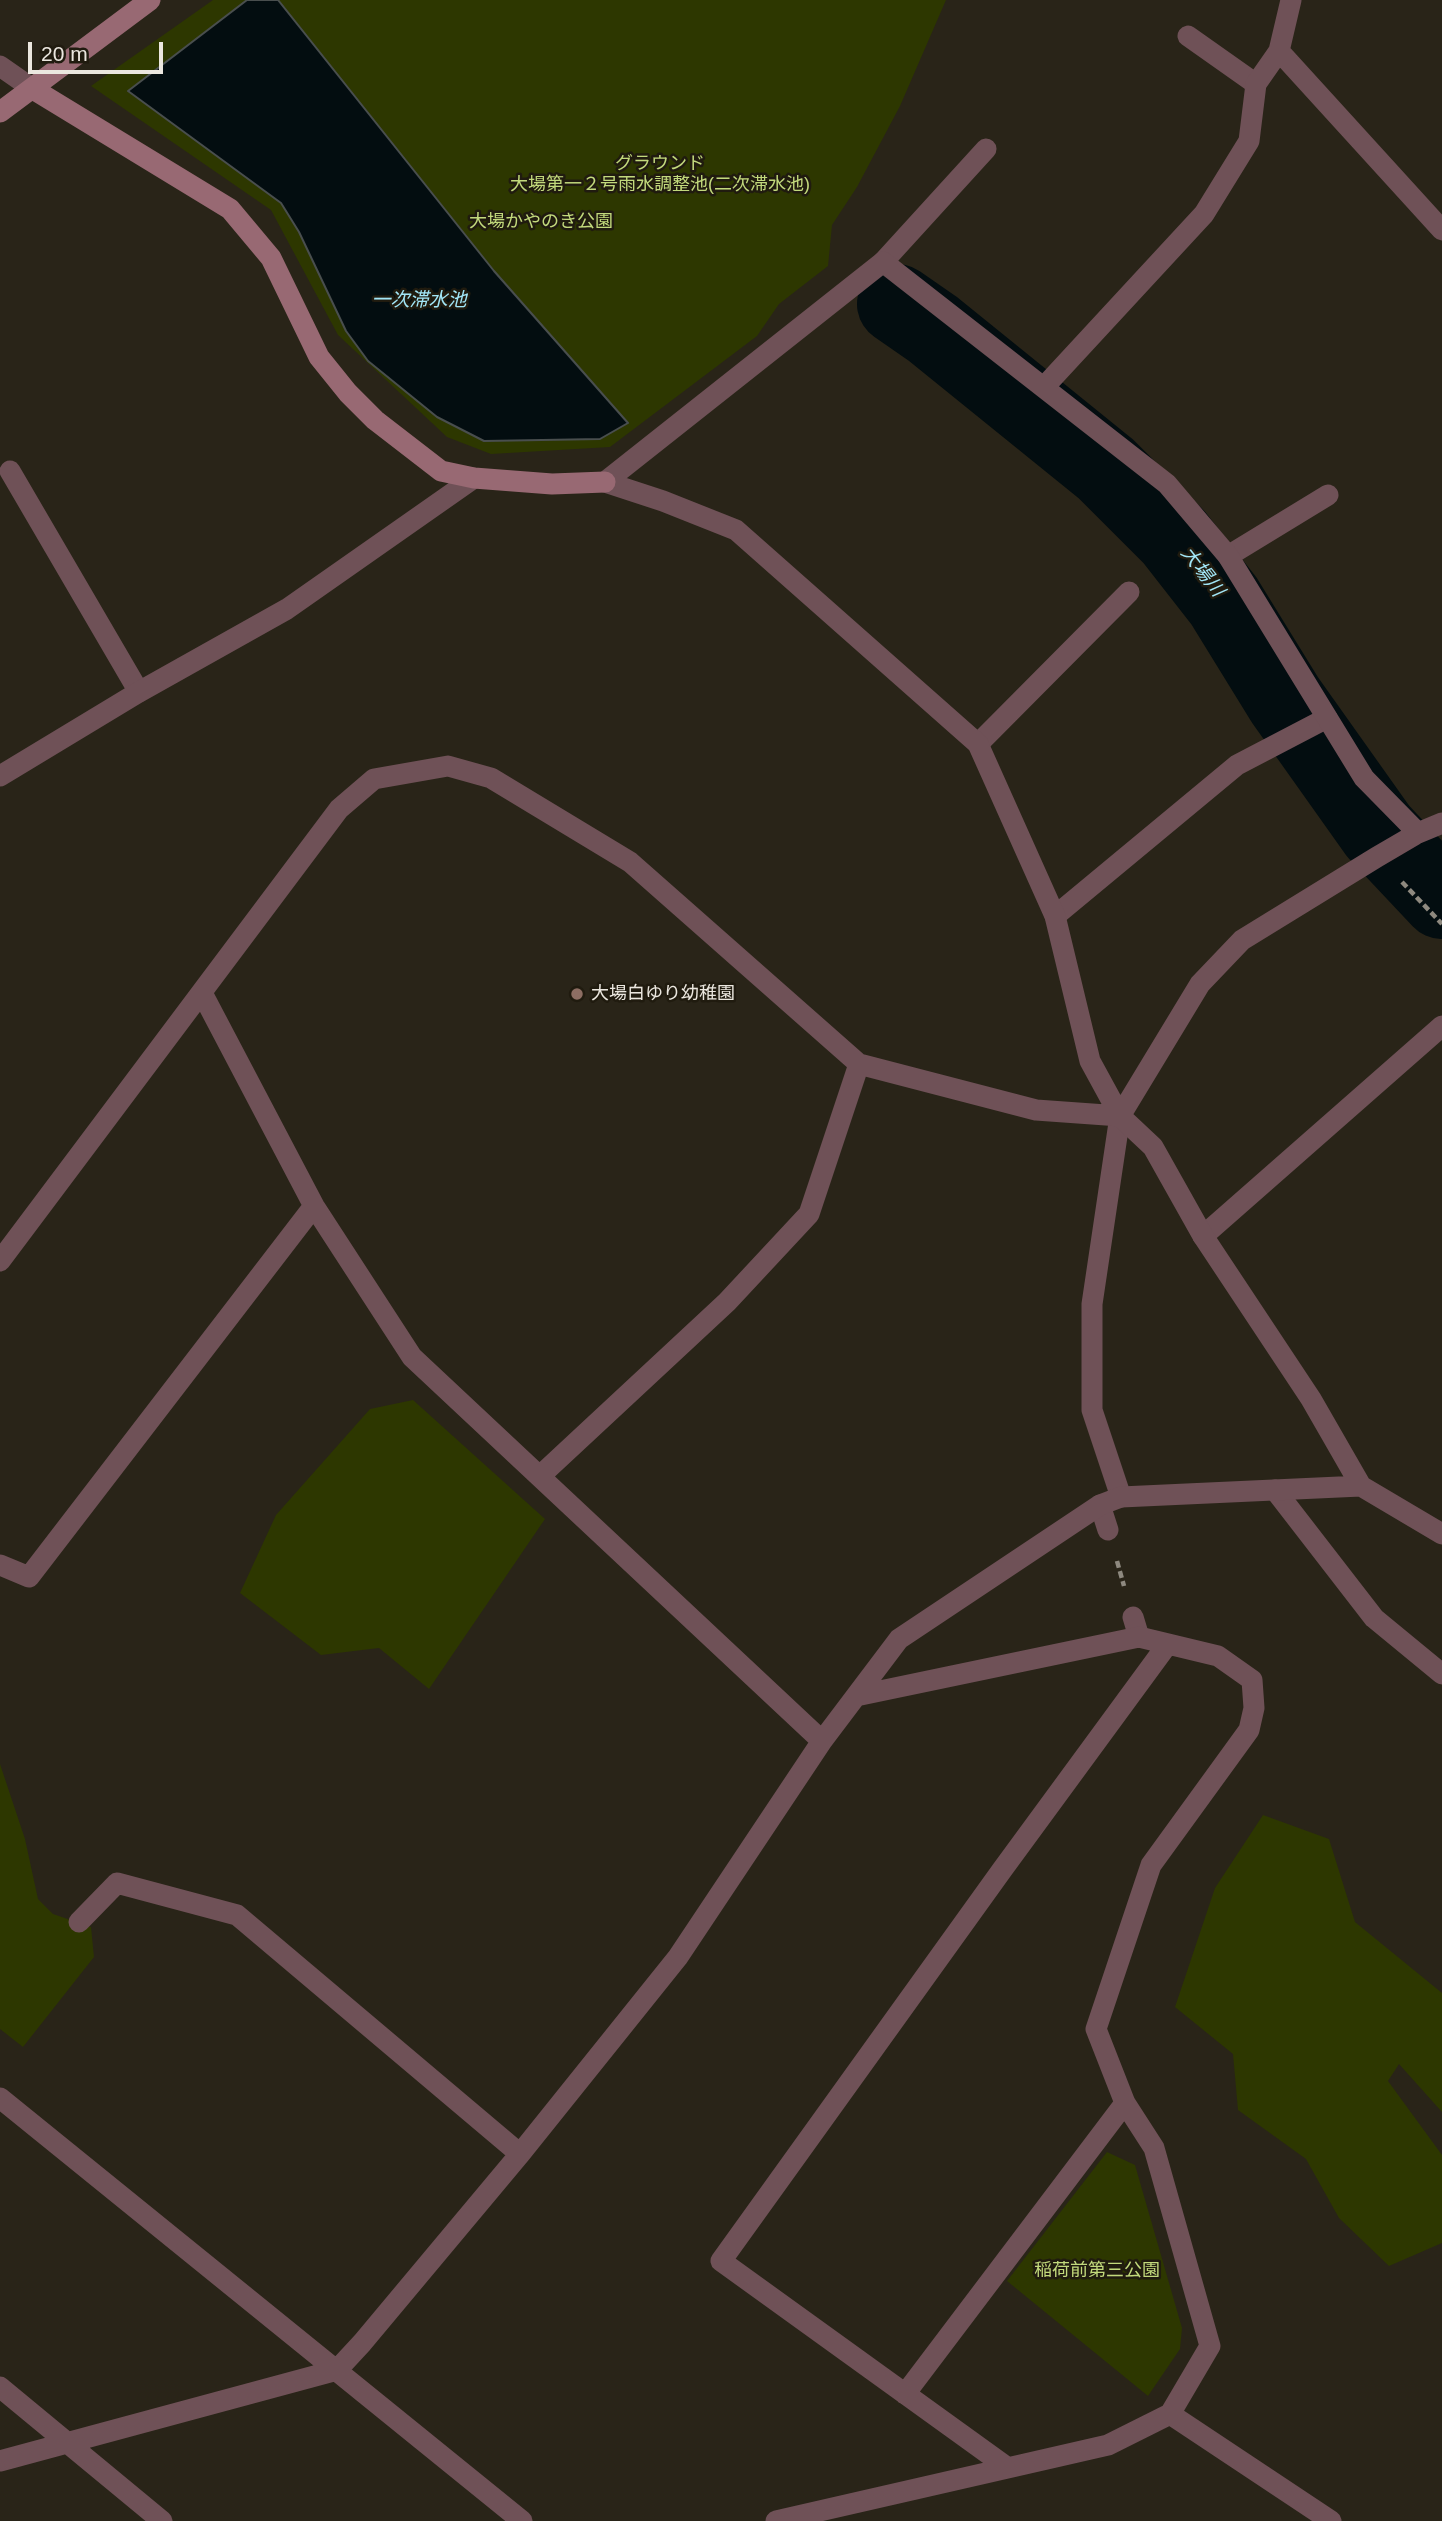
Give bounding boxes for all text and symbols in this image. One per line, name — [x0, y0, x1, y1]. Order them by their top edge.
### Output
scale bar — [32, 28, 166, 72]
text: 20 m — [41, 42, 88, 65]
park label: グラウンド 大場第一２号雨水調整池(二次滞水池) — [510, 153, 810, 196]
park label: 大場かやのき公園 — [469, 211, 613, 233]
water label: 一次滞水池 — [372, 290, 466, 312]
water label: 大場川 — [1175, 543, 1229, 601]
place label: 大場白ゆり幼稚園 — [591, 983, 735, 1005]
marker: 大場白ゆり幼稚園 — [569, 986, 585, 1002]
park label: 稲荷前第三公園 — [1034, 2260, 1160, 2282]

